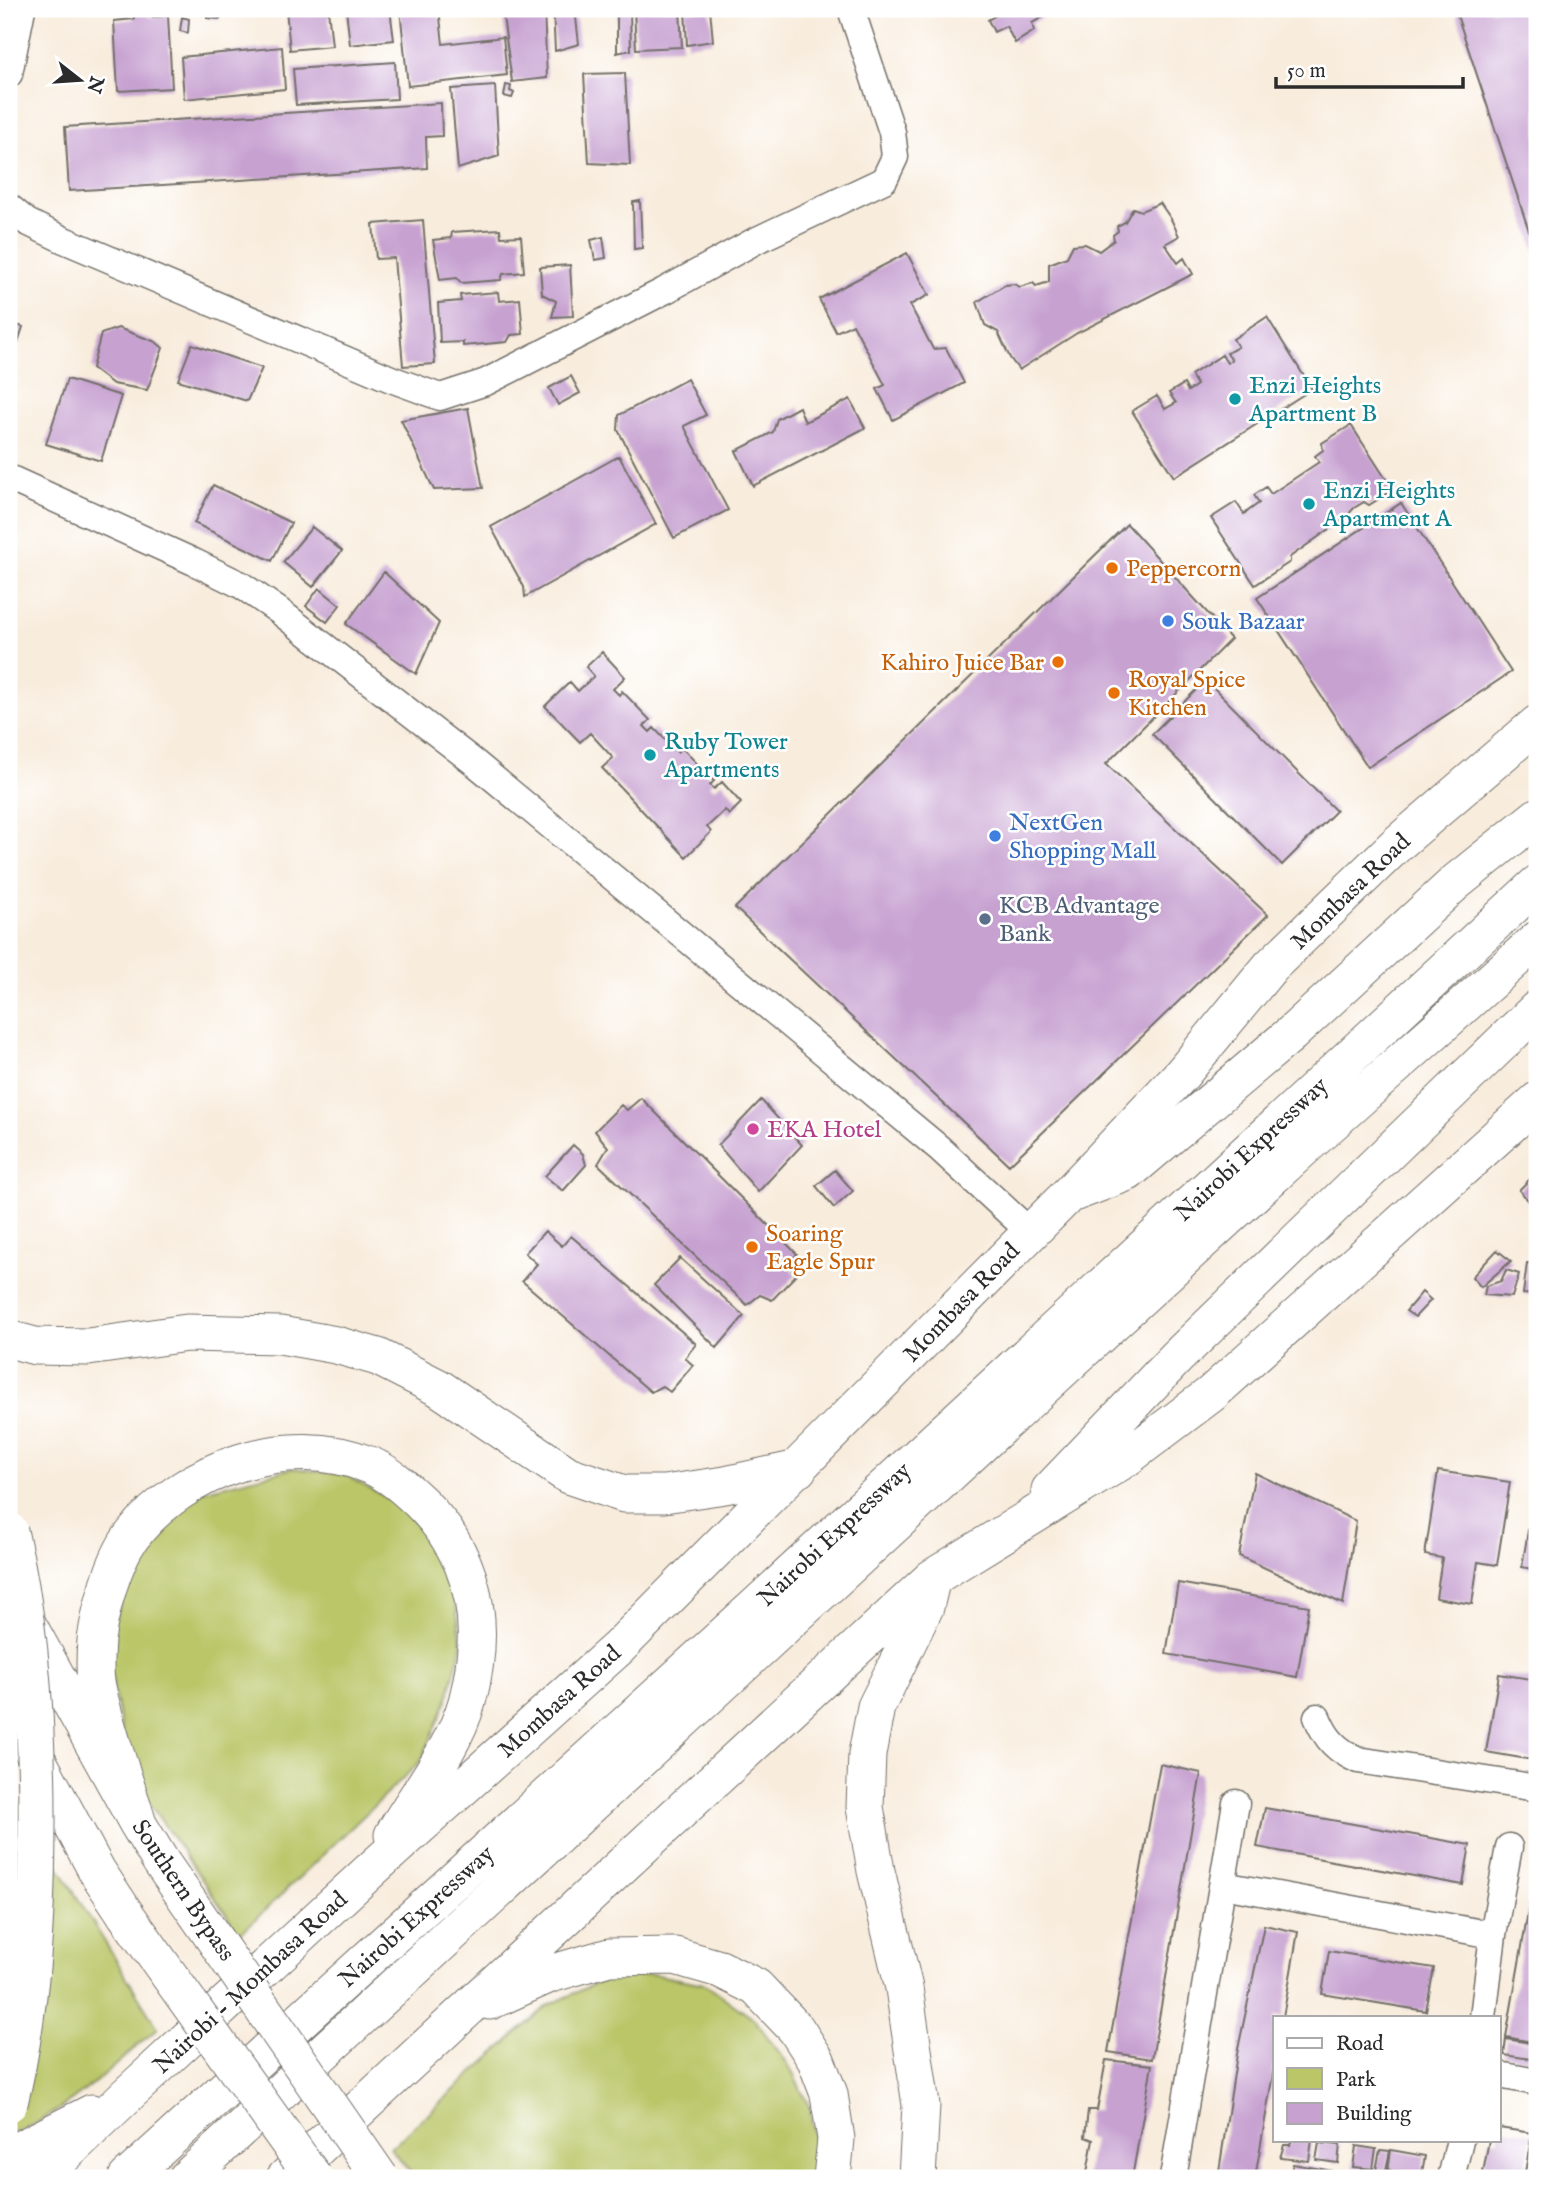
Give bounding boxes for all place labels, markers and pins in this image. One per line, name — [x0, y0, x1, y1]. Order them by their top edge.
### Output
place label: Enzi Heights Apartment B — [1248, 371, 1381, 430]
marker: Enzi Heights Apartment B — [1227, 391, 1243, 407]
place label: Enzi Heights Apartment A — [1322, 476, 1455, 535]
marker: Enzi Heights Apartment A — [1301, 496, 1317, 512]
place label: Peppercorn — [1126, 554, 1241, 585]
marker: Peppercorn — [1104, 560, 1120, 576]
place label: Souk Bazaar — [1182, 607, 1305, 638]
marker: Souk Bazaar — [1160, 613, 1176, 629]
place label: Kahiro Juice Bar — [881, 648, 1044, 679]
marker: Kahiro Juice Bar — [1050, 654, 1066, 670]
place label: Royal Spice Kitchen — [1128, 665, 1246, 724]
marker: Royal Spice Kitchen — [1106, 685, 1122, 701]
place label: Ruby Tower Apartments — [663, 727, 788, 786]
marker: Ruby Tower Apartments — [642, 747, 658, 763]
place label: NextGen Shopping Mall — [1009, 808, 1157, 867]
marker: NextGen Shopping Mall — [987, 828, 1003, 844]
place label: KCB Advantage Bank — [999, 891, 1159, 950]
marker: KCB Advantage Bank — [977, 911, 993, 927]
place label: EKA Hotel — [767, 1115, 882, 1146]
marker: EKA Hotel — [745, 1121, 761, 1137]
place label: Soaring Eagle Spur — [766, 1219, 875, 1278]
marker: Soaring Eagle Spur — [744, 1239, 760, 1255]

